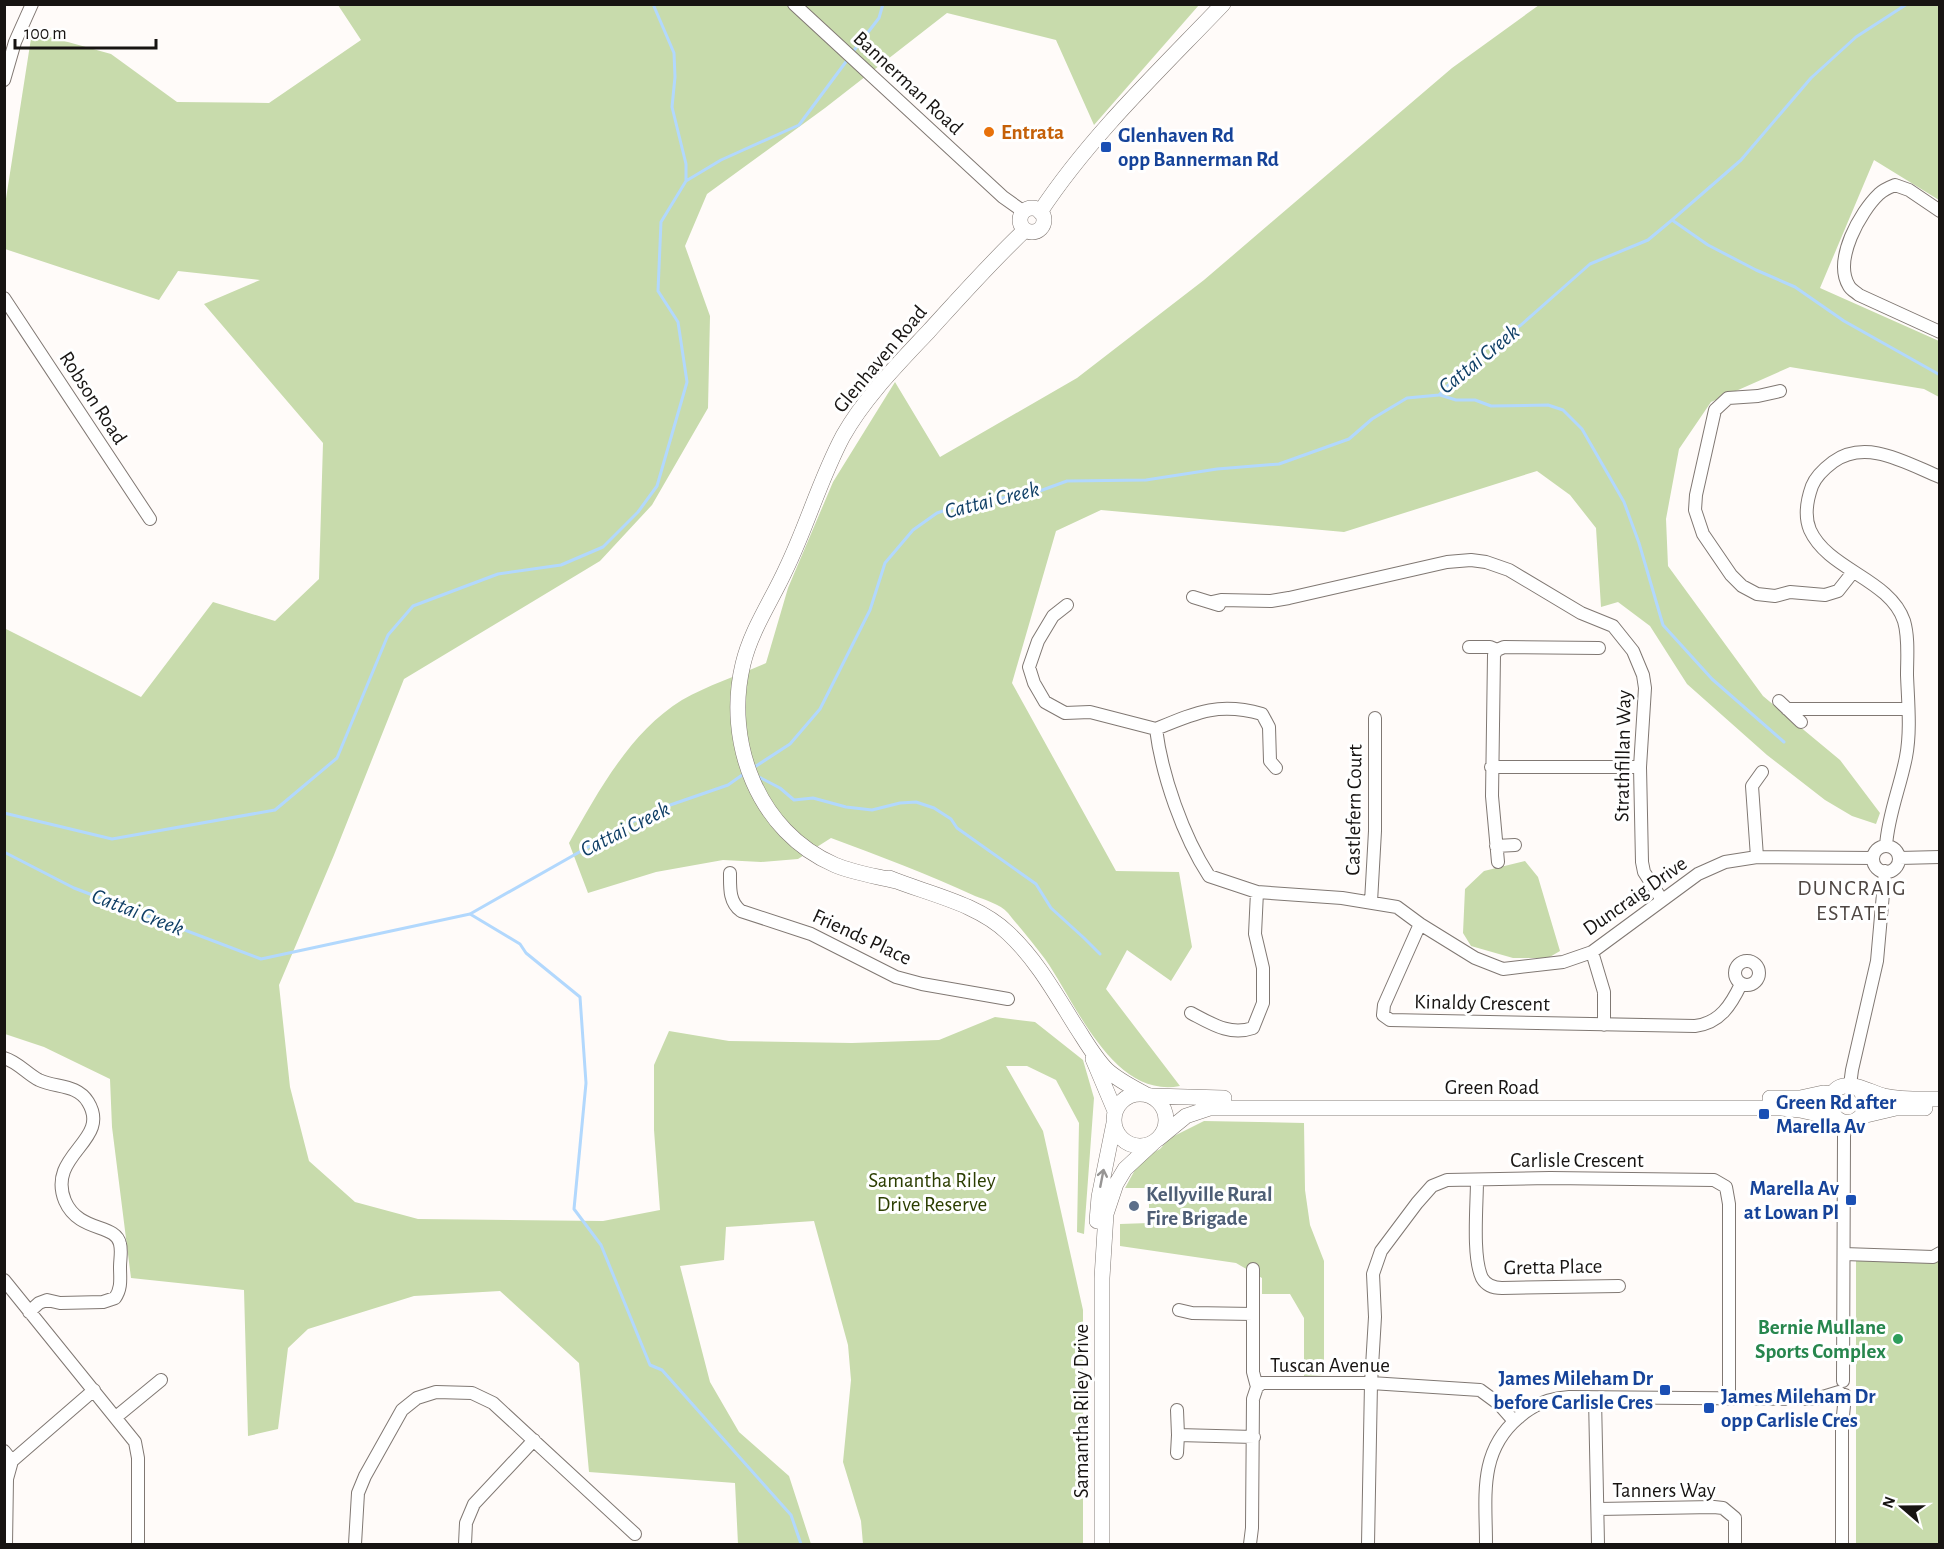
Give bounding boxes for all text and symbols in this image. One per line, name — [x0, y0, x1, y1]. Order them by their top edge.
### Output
scale bar — [15, 12, 156, 50]
text: 100 m — [24, 25, 67, 43]
street label: Bannerman Road — [849, 27, 967, 139]
place label: Entrata — [1001, 122, 1064, 143]
marker: Entrata — [982, 125, 996, 139]
place label: Glenhaven Rd opp Bannerman Rd — [1118, 125, 1279, 170]
marker: Glenhaven Rd opp Bannerman Rd — [1099, 140, 1113, 154]
street label: Glenhaven Road — [829, 301, 931, 417]
water label: Cattai Creek — [1435, 320, 1523, 398]
street label: Robson Road — [55, 348, 131, 448]
water label: Cattai Creek — [942, 478, 1042, 522]
street label: Strathfillan Way — [1611, 690, 1635, 822]
street label: Castlefern Court — [1342, 744, 1366, 876]
water label: Cattai Creek — [577, 797, 673, 861]
street label: Duncraig Drive — [1579, 853, 1691, 939]
district label: DUNCRAIG ESTATE — [1797, 877, 1907, 924]
water label: Cattai Creek — [89, 884, 187, 940]
street label: Friends Place — [809, 905, 915, 969]
street label: Kinaldy Crescent — [1414, 991, 1550, 1015]
street label: Green Road — [1445, 1077, 1539, 1098]
place label: Green Rd after Marella Av — [1776, 1092, 1897, 1137]
marker: Green Rd after Marella Av — [1757, 1107, 1771, 1121]
street label: Carlisle Crescent — [1510, 1150, 1644, 1171]
one-way arrow — [1097, 1169, 1108, 1189]
park label: Samantha Riley Drive Reserve — [868, 1170, 996, 1215]
place label: Marella Av at Lowan Pl — [1744, 1178, 1840, 1223]
place label: Kellyville Rural Fire Brigade — [1146, 1184, 1273, 1229]
marker: Marella Av at Lowan Pl — [1844, 1193, 1858, 1207]
marker: Kellyville Rural Fire Brigade — [1127, 1199, 1141, 1213]
street label: Gretta Place — [1503, 1256, 1603, 1278]
place label: Bernie Mullane Sports Complex — [1755, 1317, 1886, 1362]
street label: Samantha Riley Drive — [1071, 1324, 1092, 1498]
marker: Bernie Mullane Sports Complex — [1891, 1332, 1905, 1346]
street label: Tuscan Avenue — [1270, 1355, 1390, 1376]
place label: James Mileham Dr before Carlisle Cres — [1493, 1368, 1654, 1413]
marker: James Mileham Dr before Carlisle Cres — [1658, 1383, 1672, 1397]
place label: James Mileham Dr opp Carlisle Cres — [1721, 1386, 1876, 1431]
marker: James Mileham Dr opp Carlisle Cres — [1702, 1401, 1716, 1415]
north arrow — [1872, 1477, 1932, 1537]
street label: Tanners Way — [1612, 1480, 1716, 1501]
text: N — [1879, 1494, 1898, 1510]

